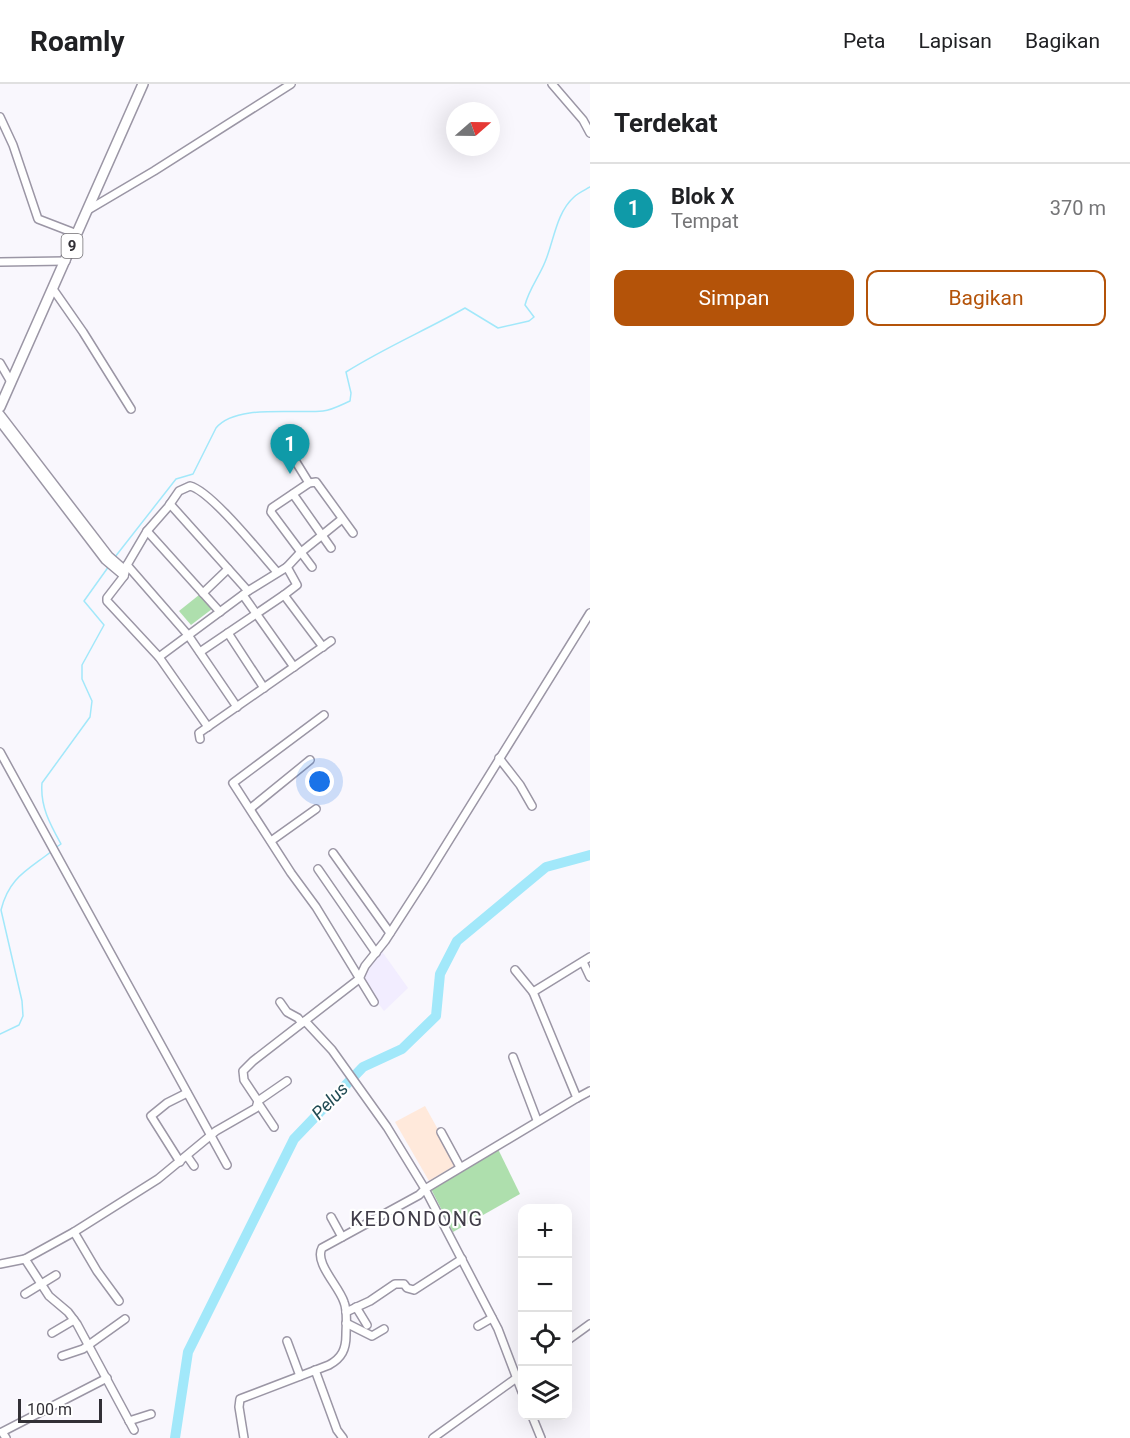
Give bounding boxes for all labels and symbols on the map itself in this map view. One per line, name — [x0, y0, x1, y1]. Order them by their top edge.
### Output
north arrow — [446, 102, 500, 156]
road number: 9 — [62, 234, 82, 258]
pin: 1 — [270, 424, 310, 474]
your location — [305, 767, 334, 796]
water label: Pelus — [307, 1078, 352, 1123]
district label: KEDONDONG — [350, 1207, 484, 1231]
scale bar — [18, 1396, 102, 1424]

